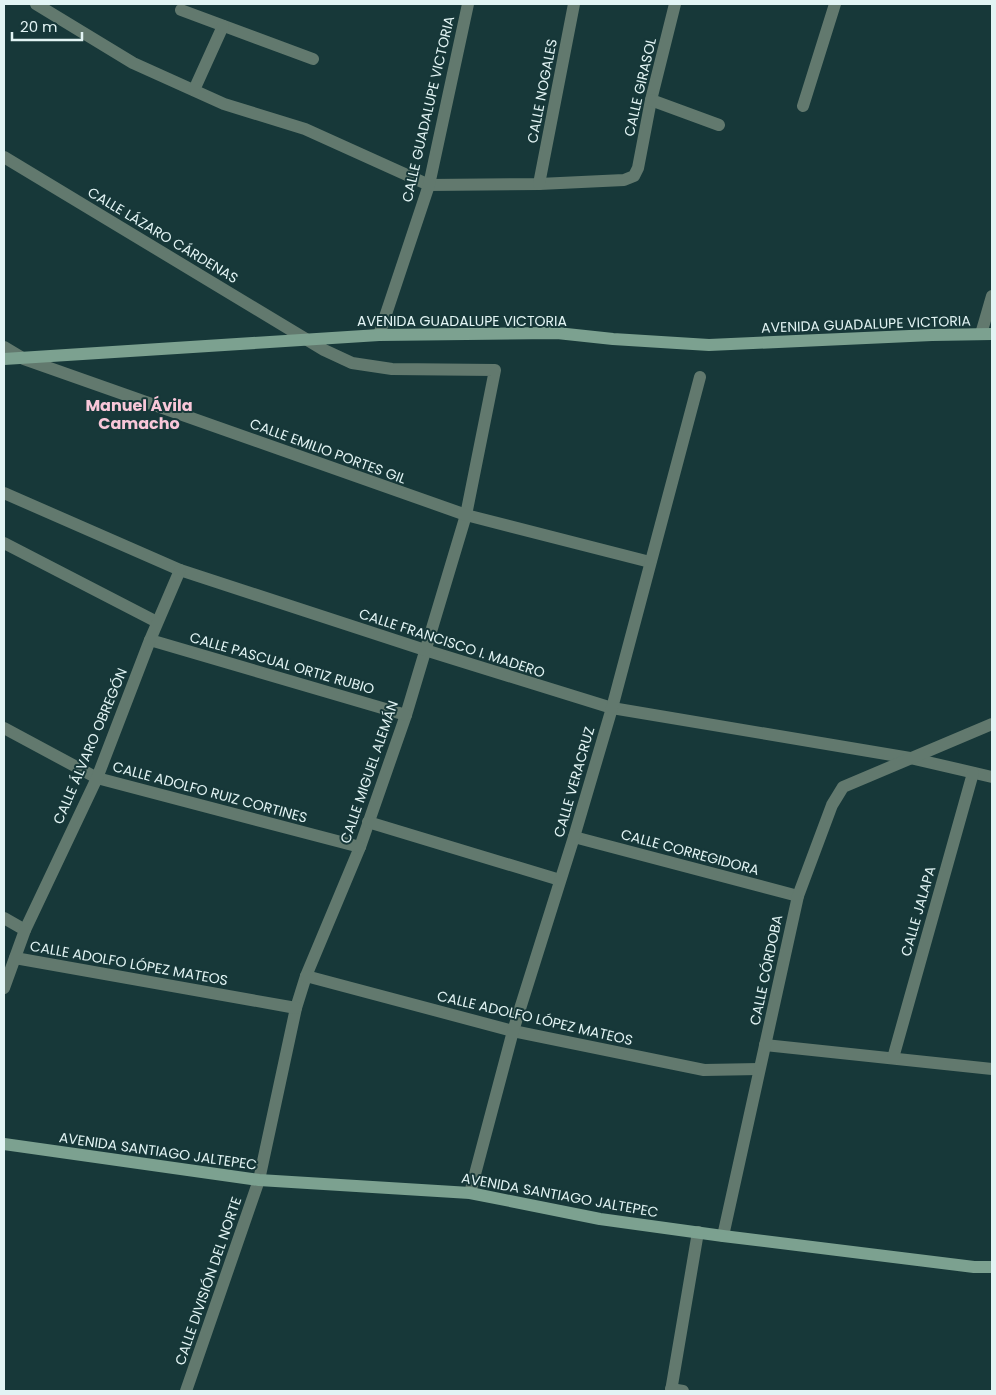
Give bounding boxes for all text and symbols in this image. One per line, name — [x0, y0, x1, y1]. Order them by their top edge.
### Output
scale bar — [12, 10, 82, 42]
street label: CALLE GUADALUPE VICTORIA — [397, 14, 459, 204]
text: 20 m — [20, 16, 58, 37]
street label: CALLE GIRASOL — [619, 36, 661, 138]
street label: CALLE NOGALES — [522, 37, 562, 145]
street label: CALLE LÁZARO CÁRDENAS — [84, 182, 242, 288]
street label: AVENIDA GUADALUPE VICTORIA — [761, 310, 971, 338]
street label: AVENIDA GUADALUPE VICTORIA — [357, 311, 567, 331]
district label: Manuel Ávila Camacho — [85, 394, 193, 435]
street label: CALLE EMILIO PORTES GIL — [247, 413, 409, 489]
street label: CALLE FRANCISCO I. MADERO — [356, 603, 548, 683]
street label: CALLE PASCUAL ORTIZ RUBIO — [187, 627, 377, 699]
street label: CALLE ÁLVARO OBREGÓN — [48, 665, 132, 827]
street label: CALLE MIGUEL ALEMÁN — [335, 698, 403, 846]
street label: CALLE VERACRUZ — [549, 724, 599, 840]
street label: CALLE ADOLFO RUIZ CORTINES — [110, 756, 310, 828]
street label: CALLE CORREGIDORA — [619, 824, 761, 880]
street label: CALLE JALAPA — [896, 863, 940, 959]
street label: CALLE CÓRDOBA — [745, 913, 787, 1027]
street label: CALLE ADOLFO LÓPEZ MATEOS — [28, 936, 230, 990]
street label: CALLE ADOLFO LÓPEZ MATEOS — [435, 986, 635, 1050]
street label: AVENIDA SANTIAGO JALTEPEC — [58, 1127, 258, 1175]
street label: AVENIDA SANTIAGO JALTEPEC — [460, 1168, 660, 1222]
street label: CALLE DIVISIÓN DEL NORTE — [170, 1194, 246, 1368]

